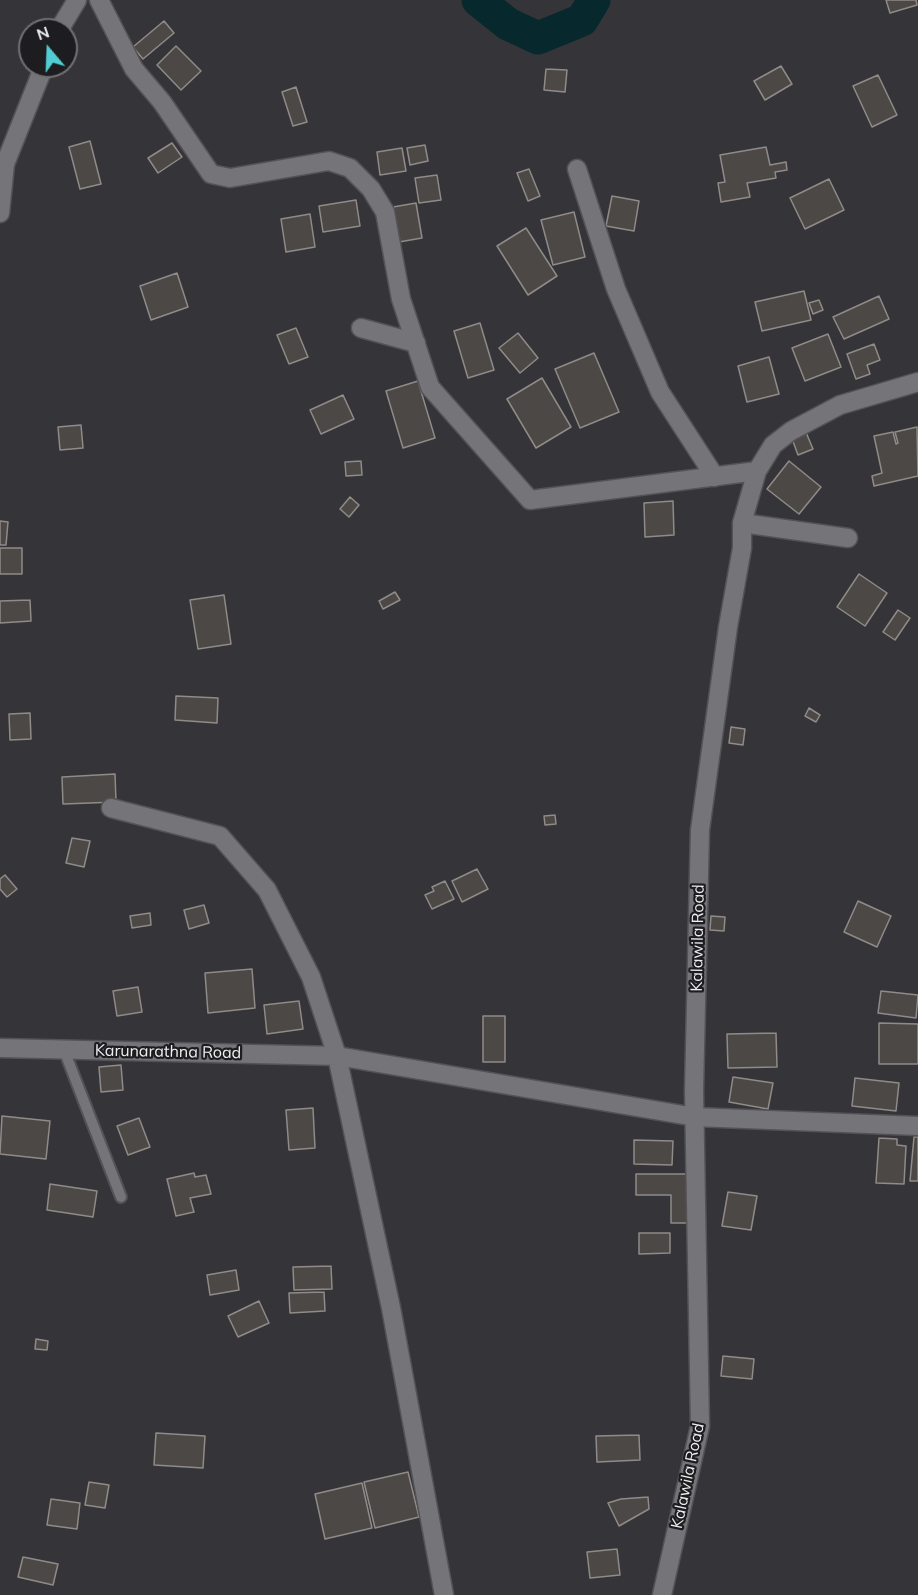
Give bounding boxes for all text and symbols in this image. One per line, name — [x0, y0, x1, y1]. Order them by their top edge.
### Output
north arrow — [18, 18, 78, 78]
text: N — [34, 21, 52, 44]
street label: Kalawila Road — [687, 884, 709, 992]
street label: Karunarathna Road — [95, 1041, 241, 1063]
street label: Kalawila Road — [667, 1421, 709, 1531]

